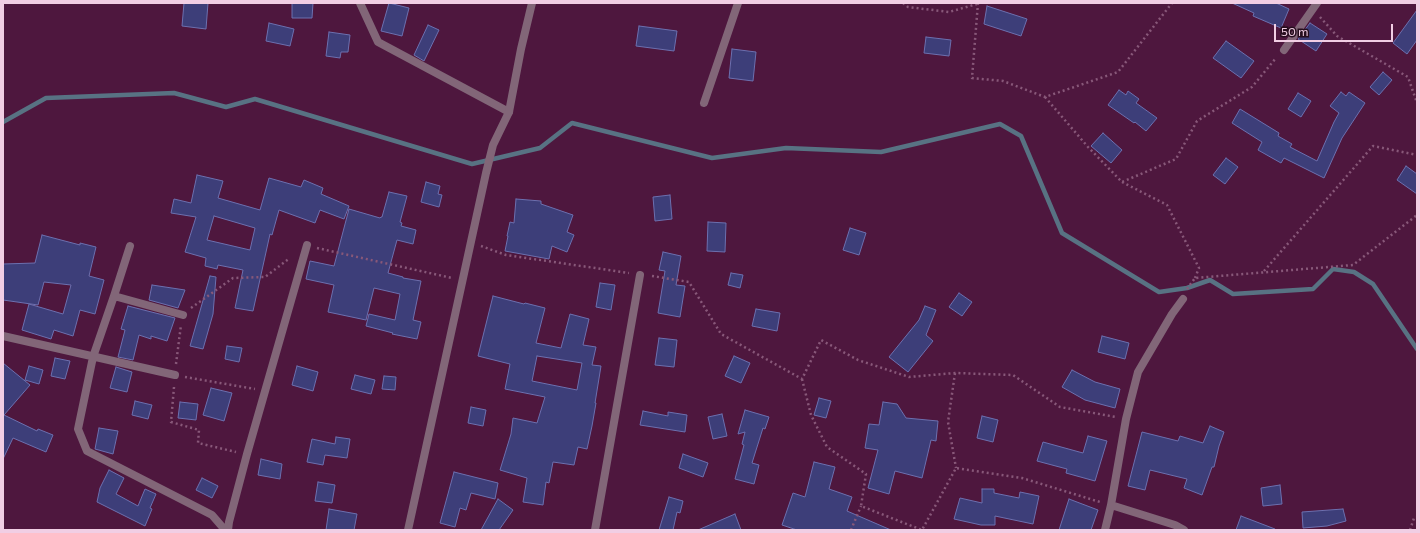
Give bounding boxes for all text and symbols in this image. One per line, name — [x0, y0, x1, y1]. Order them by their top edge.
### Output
scale bar — [1276, 16, 1395, 42]
text: 50 m — [1281, 24, 1309, 38]

